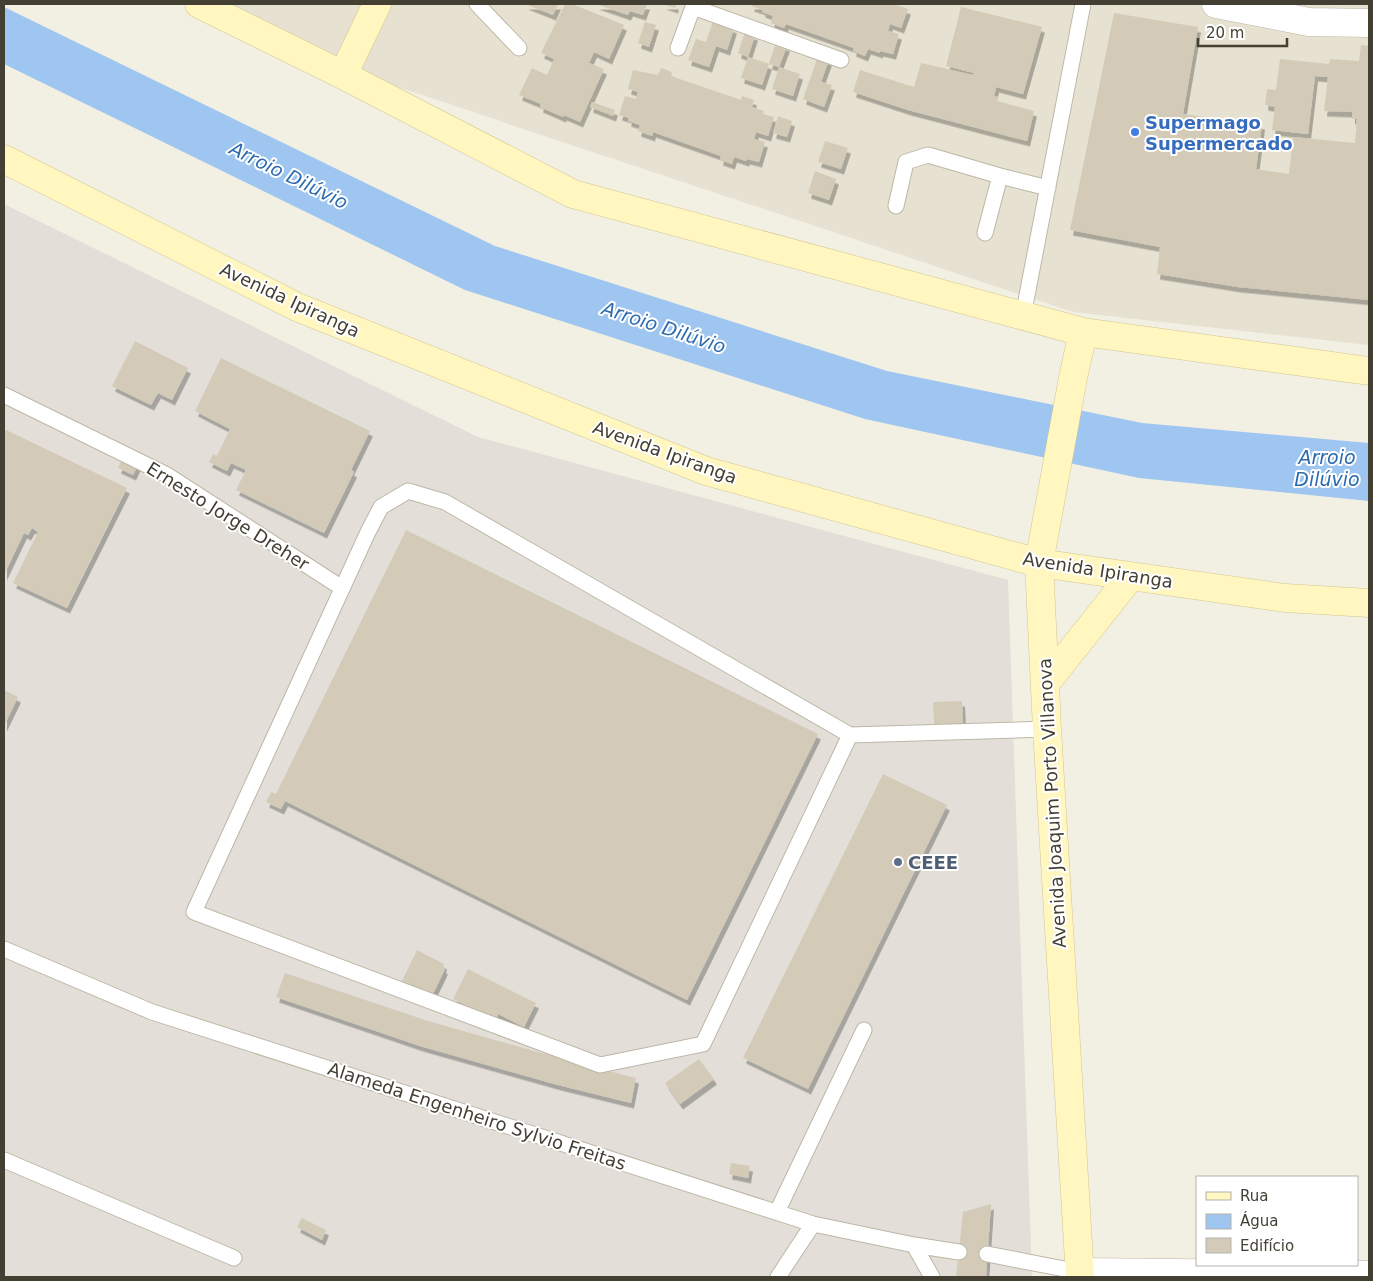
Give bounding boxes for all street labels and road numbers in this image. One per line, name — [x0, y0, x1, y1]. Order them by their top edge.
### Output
street label: Avenida Ipiranga — [217, 258, 363, 342]
street label: Avenida Ipiranga — [590, 416, 740, 488]
street label: Ernesto Jorge Dreher — [143, 457, 314, 575]
street label: Avenida Ipiranga — [1021, 548, 1175, 592]
street label: Avenida Joaquim Porto Villanova — [1034, 657, 1070, 949]
street label: Alameda Engenheiro Sylvio Freitas — [325, 1058, 629, 1174]

